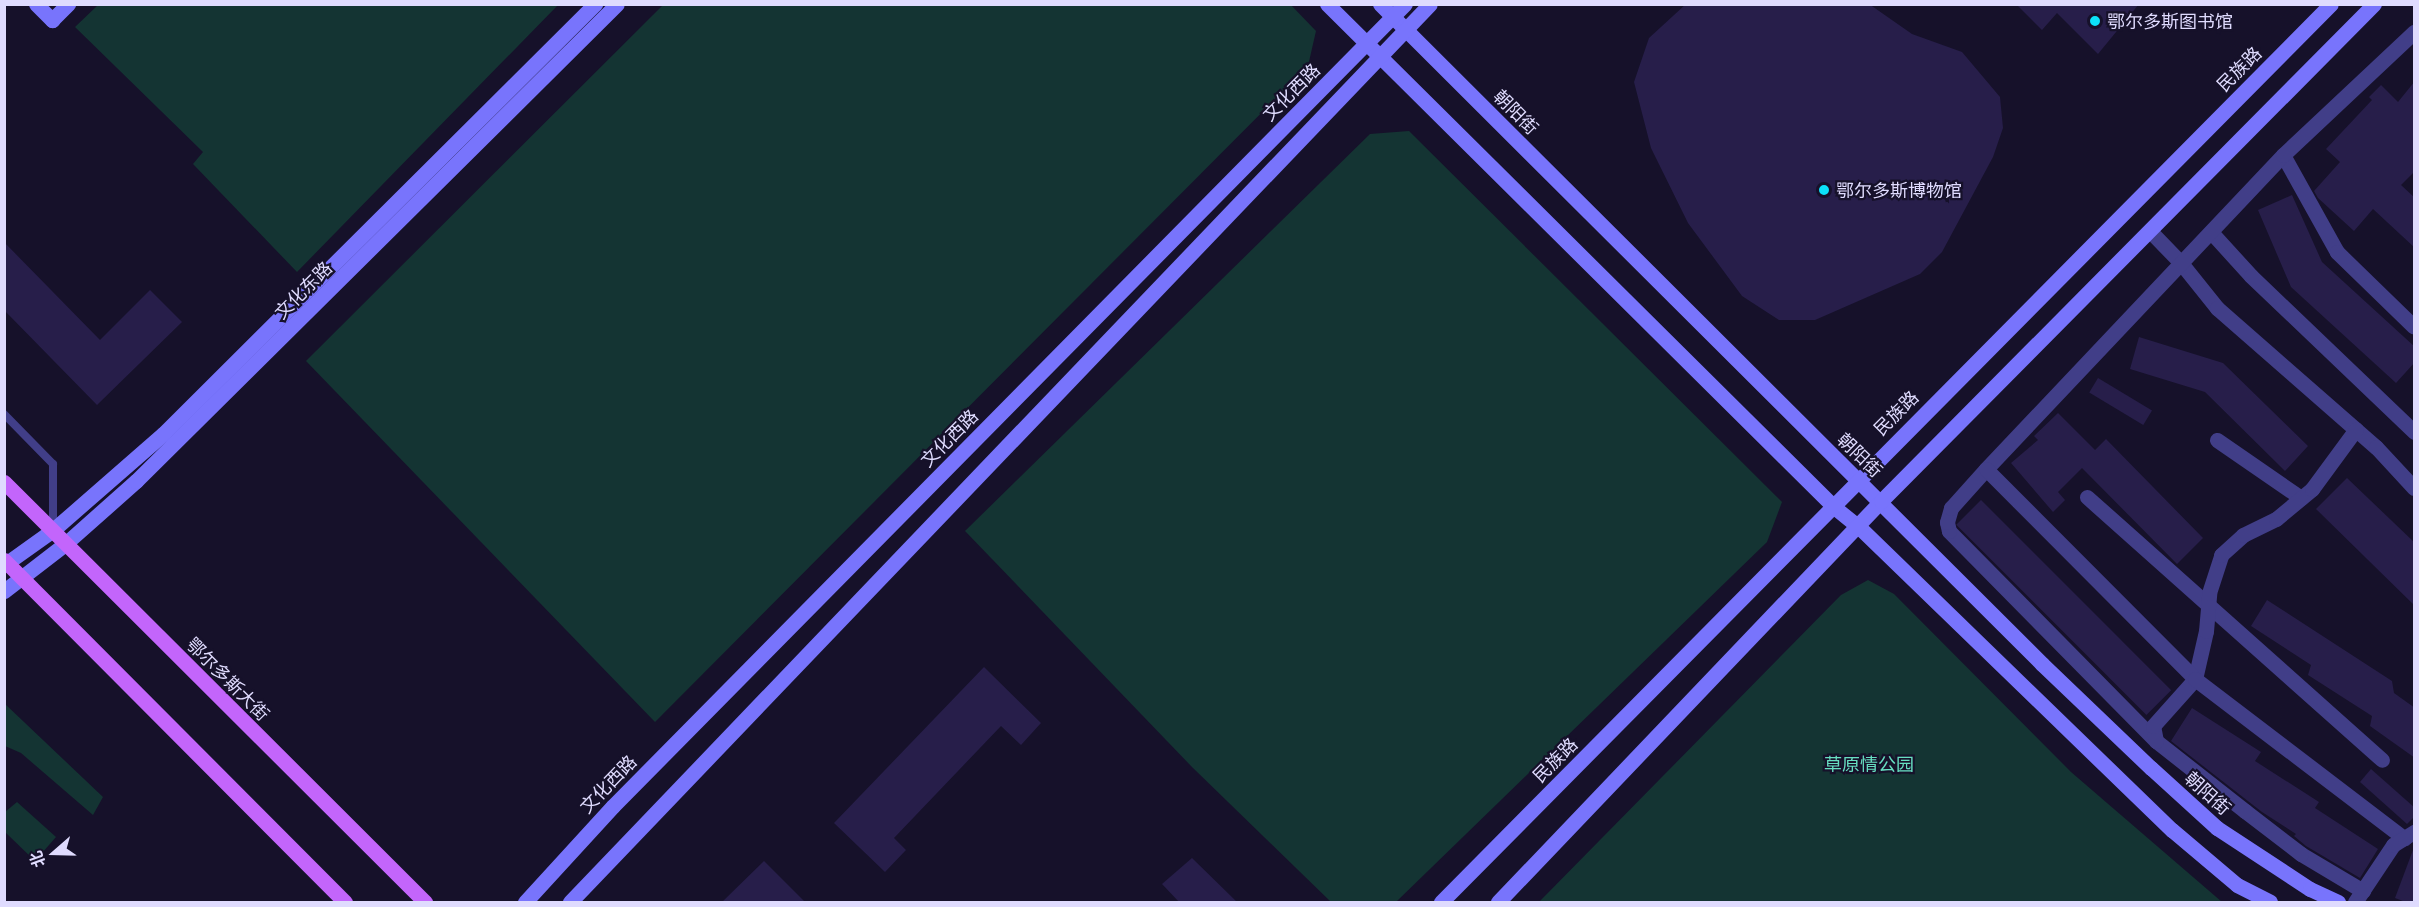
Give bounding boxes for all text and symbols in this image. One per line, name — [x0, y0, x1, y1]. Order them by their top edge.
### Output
place label: 鄂尔多斯图书馆 — [2107, 10, 2233, 32]
marker: 鄂尔多斯图书馆 — [2088, 14, 2102, 28]
street label: 民族路 — [2212, 42, 2266, 96]
street label: 文化西路 — [1258, 59, 1324, 125]
street label: 朝阳街 — [1489, 85, 1543, 139]
place label: 鄂尔多斯博物馆 — [1836, 179, 1962, 201]
marker: 鄂尔多斯博物馆 — [1817, 183, 1831, 197]
street label: 文化东路 — [270, 257, 336, 323]
street label: 民族路 — [1869, 386, 1923, 440]
street label: 文化西路 — [916, 405, 982, 471]
street label: 朝阳街 — [1833, 428, 1887, 482]
street label: 鄂尔多斯大街 — [182, 633, 274, 725]
street label: 民族路 — [1528, 733, 1582, 787]
street label: 文化西路 — [575, 751, 641, 817]
park label: 草原情公园 — [1824, 753, 1914, 775]
street label: 朝阳街 — [2181, 767, 2235, 819]
north arrow — [24, 823, 84, 883]
text: 北 — [24, 848, 50, 870]

